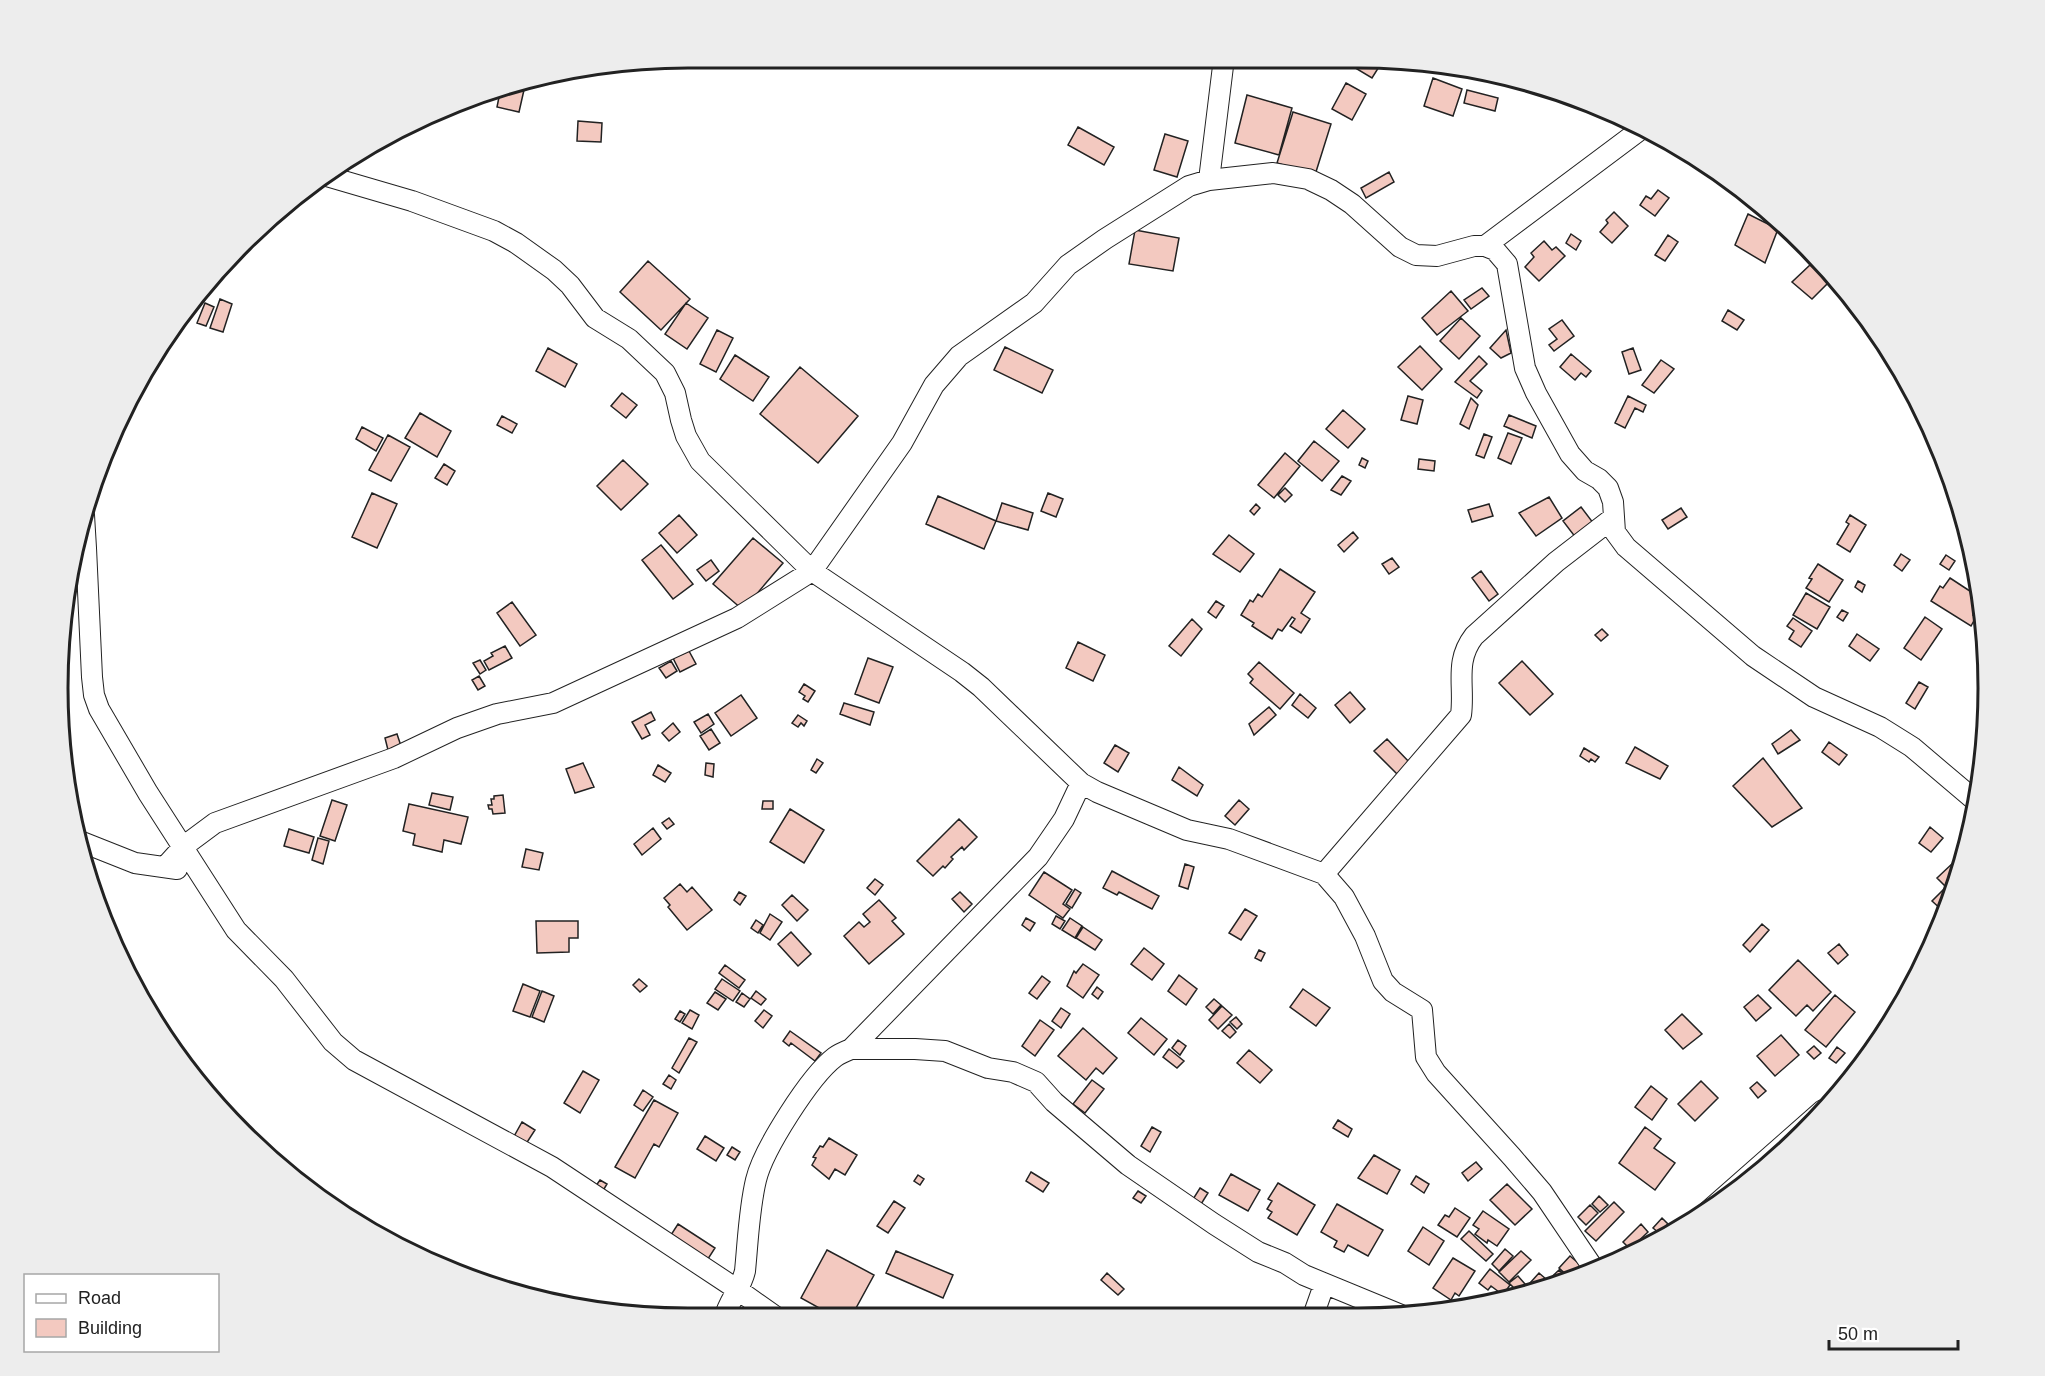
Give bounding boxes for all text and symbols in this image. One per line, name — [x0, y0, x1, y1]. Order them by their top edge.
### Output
legend — [24, 1274, 219, 1352]
text: Road — [78, 1288, 121, 1308]
scale bar — [1829, 1313, 1958, 1351]
text: Building — [78, 1318, 142, 1338]
text: 50 m — [1838, 1324, 1878, 1344]

